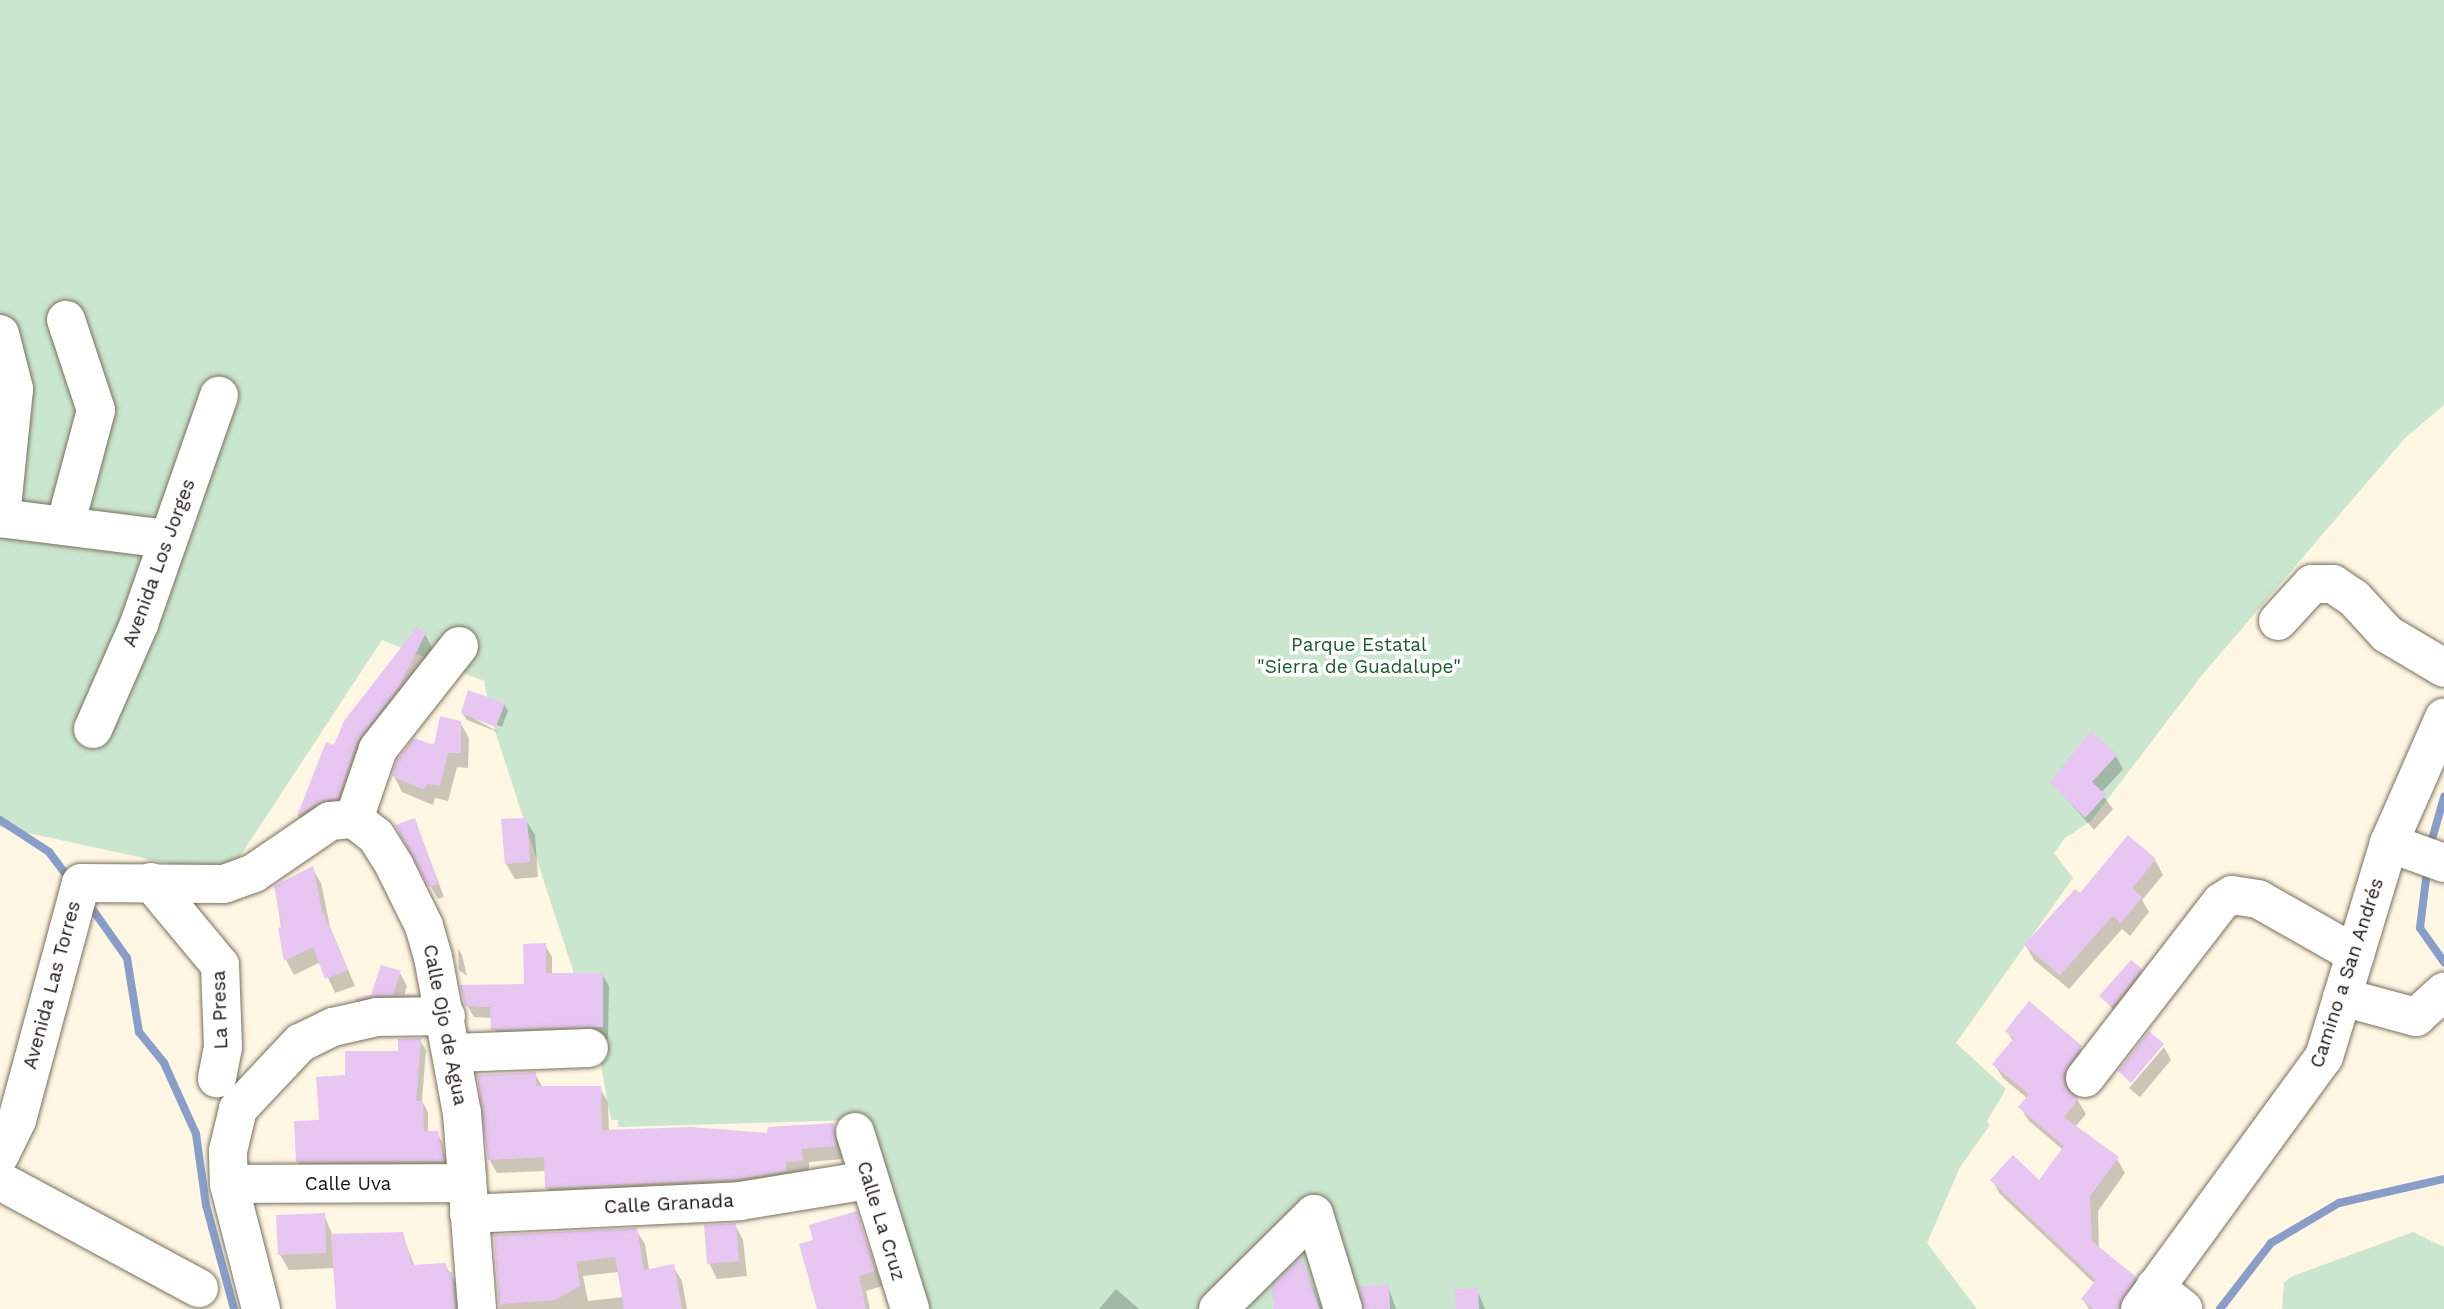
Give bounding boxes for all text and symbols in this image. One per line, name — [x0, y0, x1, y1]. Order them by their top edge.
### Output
street label: Avenida Los Jorges — [118, 475, 200, 651]
park label: Parque Estatal "Sierra de Guadalupe" — [1257, 634, 1461, 678]
street label: Camino a San Andrés — [2305, 875, 2389, 1071]
street label: Avenida Las Torres — [18, 898, 86, 1072]
street label: Calle Ojo de Agua — [418, 942, 472, 1108]
street label: La Presa — [207, 970, 233, 1050]
street label: Calle La Cruz — [852, 1158, 910, 1284]
street label: Calle Uva — [305, 1173, 391, 1195]
street label: Calle Granada — [603, 1189, 735, 1219]

